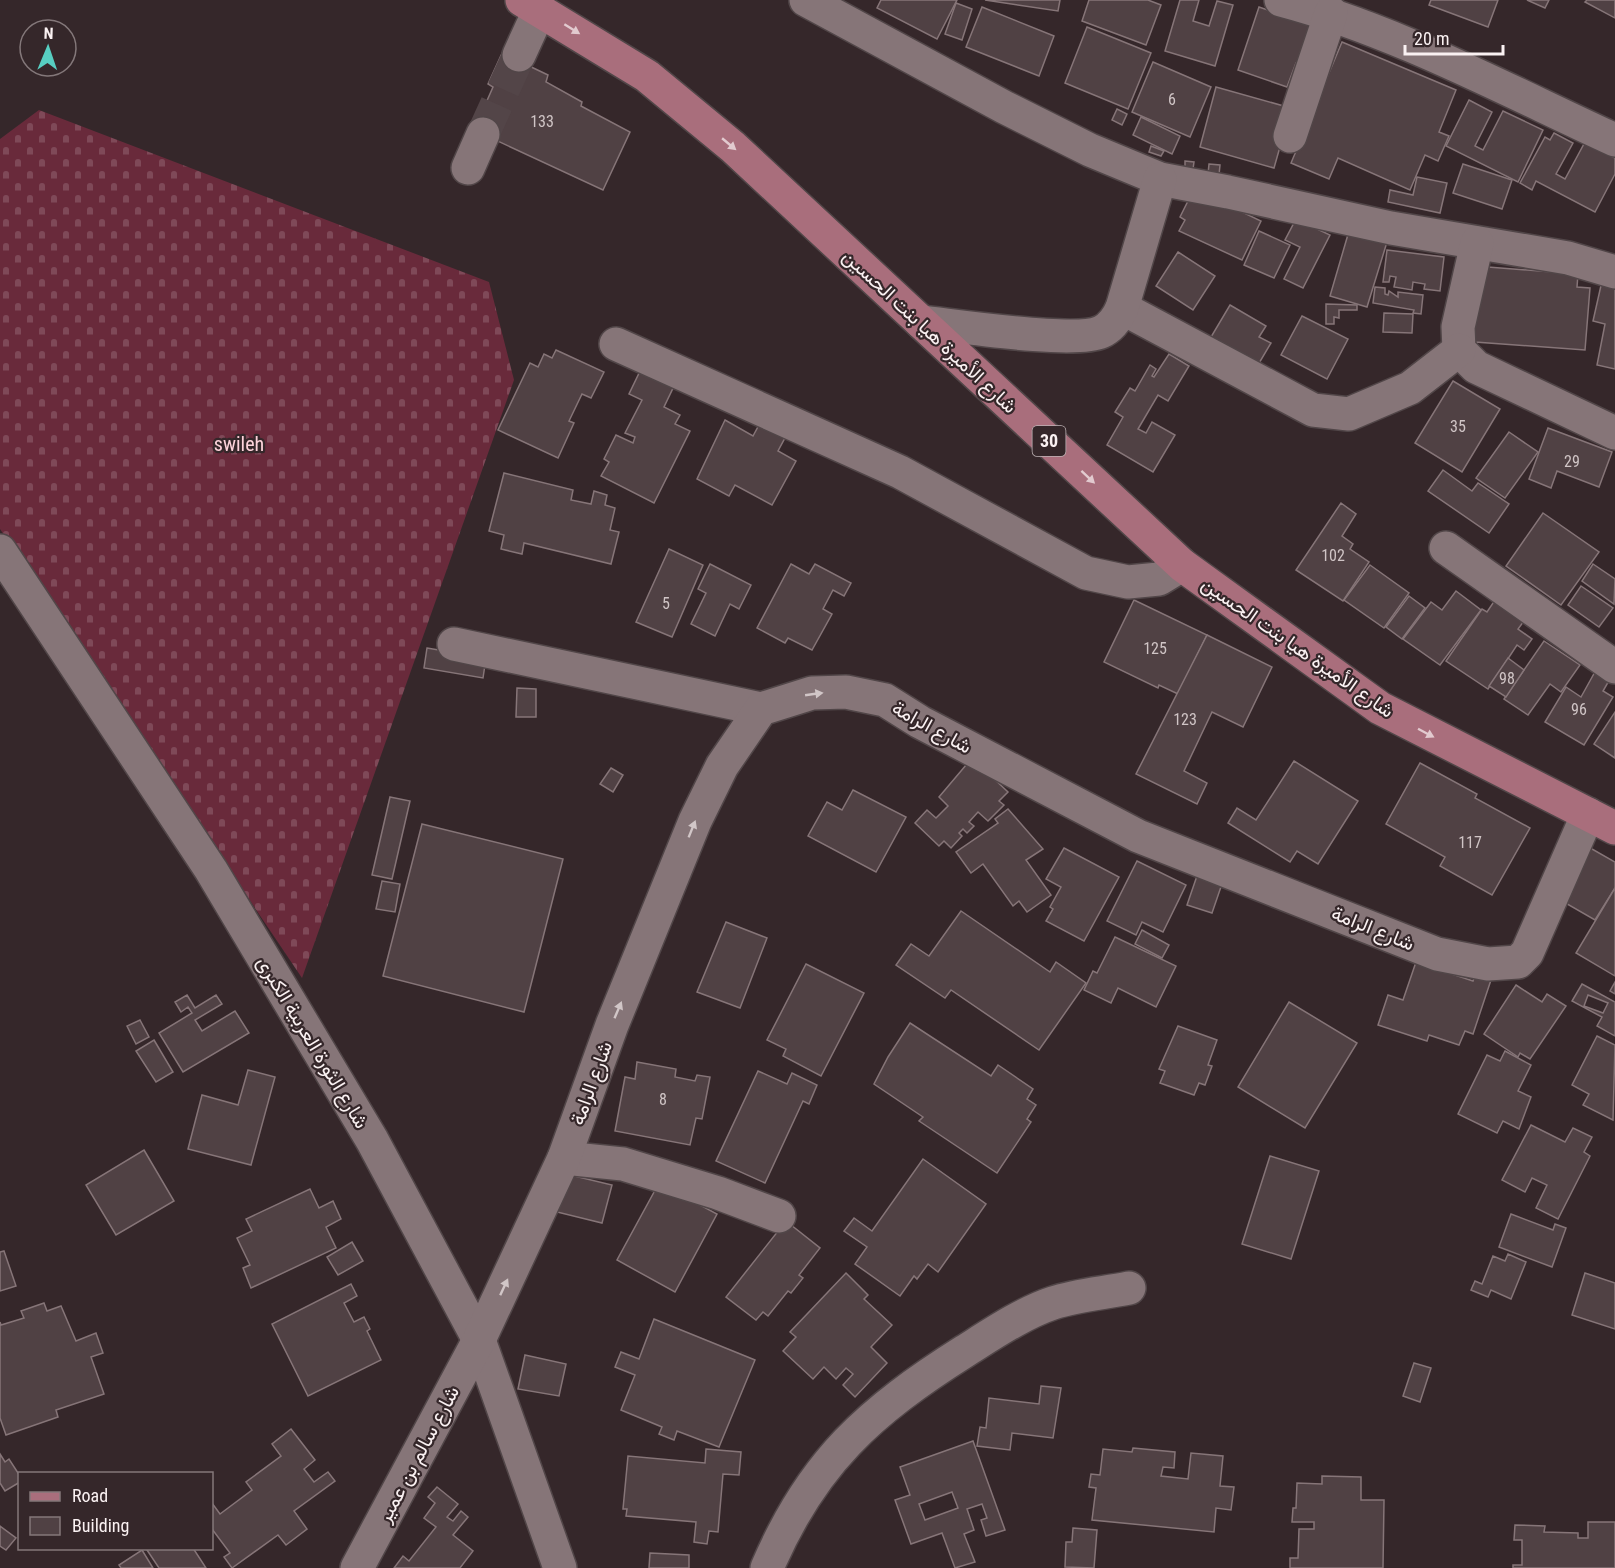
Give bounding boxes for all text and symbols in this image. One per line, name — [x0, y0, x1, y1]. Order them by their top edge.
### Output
north arrow — [18, 18, 78, 78]
scale bar — [1405, 18, 1502, 56]
text: N — [43, 24, 54, 43]
one-way arrow — [564, 24, 580, 35]
text: 20 m — [1414, 28, 1449, 49]
house number: 6 — [1168, 90, 1176, 109]
house number: 133 — [530, 112, 554, 131]
one-way arrow — [722, 137, 737, 150]
street label: شارع الأميرة هيا بنت الحسين — [837, 244, 1022, 420]
house number: 35 — [1450, 417, 1466, 436]
road number: 30 — [1032, 426, 1066, 456]
park label: swileh — [214, 432, 264, 456]
house number: 29 — [1564, 452, 1580, 471]
one-way arrow — [1080, 470, 1095, 484]
house number: 102 — [1321, 546, 1345, 565]
street label: شارع الأميرة هيا بنت الحسين — [1196, 571, 1399, 724]
house number: 5 — [662, 594, 670, 613]
house number: 125 — [1143, 639, 1167, 658]
house number: 98 — [1499, 669, 1515, 688]
one-way arrow — [805, 690, 824, 699]
street label: شارع الرامة — [887, 695, 976, 760]
house number: 96 — [1571, 700, 1587, 719]
house number: 123 — [1173, 710, 1197, 729]
one-way arrow — [1418, 728, 1435, 738]
one-way arrow — [687, 820, 697, 838]
house number: 117 — [1458, 833, 1482, 852]
street label: شارع الرامة — [1327, 901, 1418, 957]
street label: شارع الثورة العربية الكبرى — [250, 951, 374, 1134]
one-way arrow — [613, 1000, 623, 1018]
street label: شارع الرامة — [565, 1038, 619, 1129]
house number: 8 — [659, 1090, 667, 1109]
one-way arrow — [499, 1278, 508, 1295]
street label: شارع سالم بن عمير — [371, 1382, 466, 1528]
legend — [18, 1472, 213, 1550]
text: Road — [72, 1485, 108, 1506]
text: Building — [72, 1515, 129, 1536]

